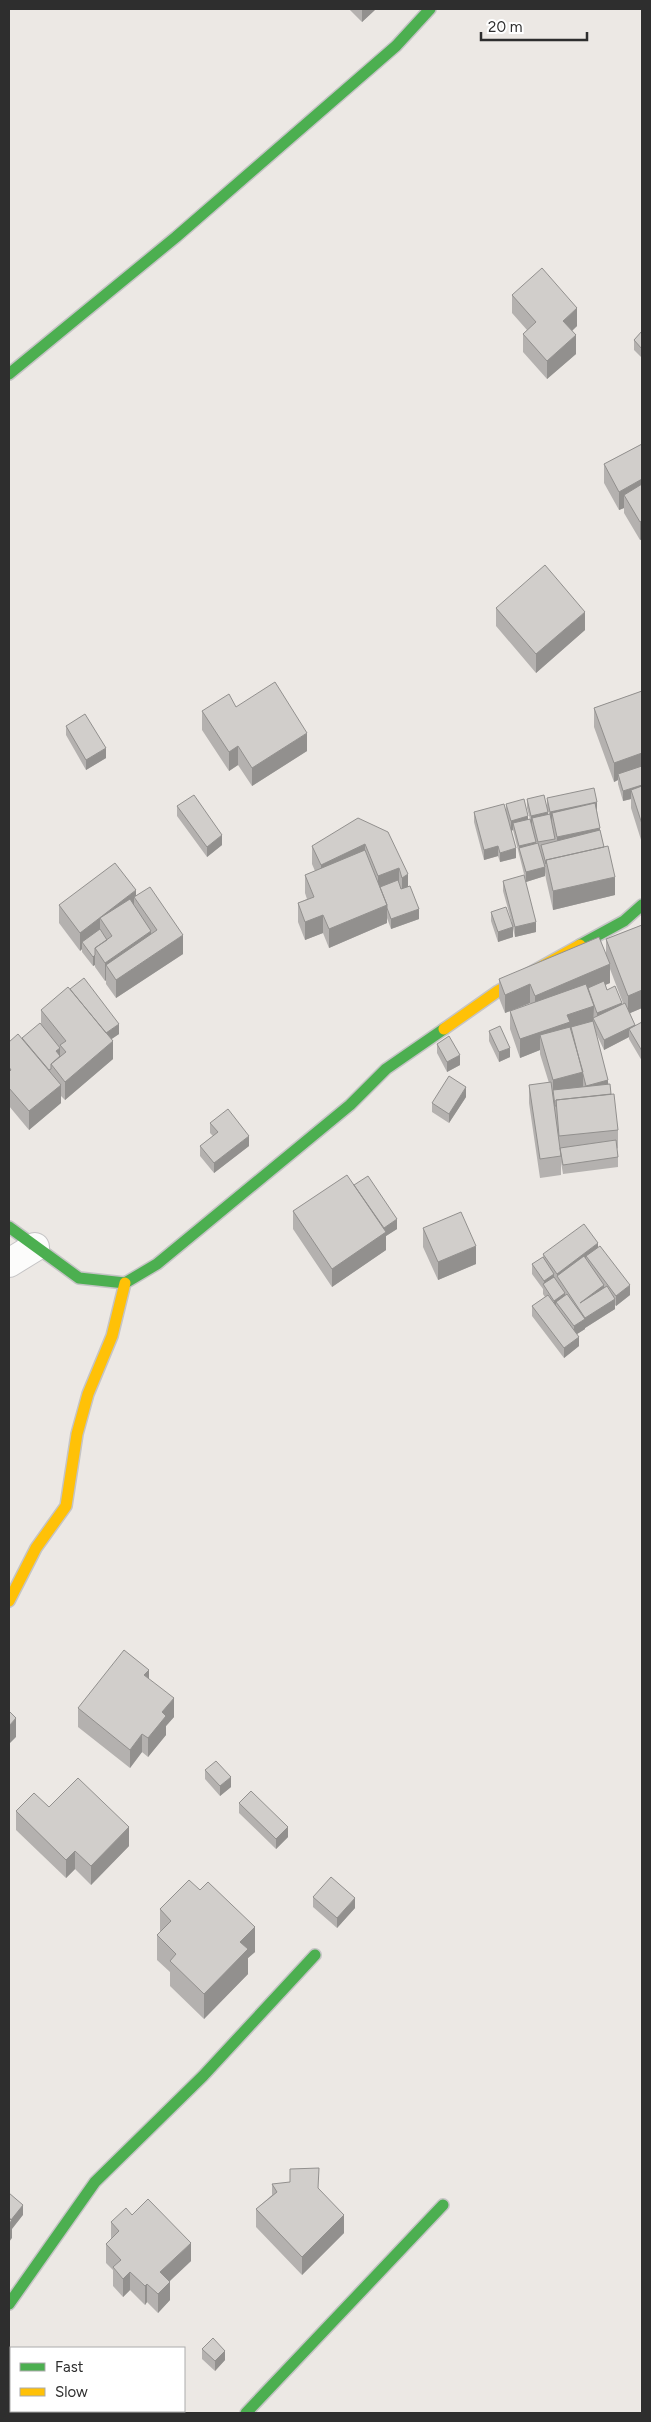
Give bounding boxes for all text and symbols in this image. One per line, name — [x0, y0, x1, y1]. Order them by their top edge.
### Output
scale bar — [481, 10, 587, 42]
text: 20 m — [488, 18, 522, 36]
legend — [10, 2347, 185, 2412]
text: Fast — [55, 2358, 84, 2376]
text: Slow — [55, 2383, 88, 2401]

